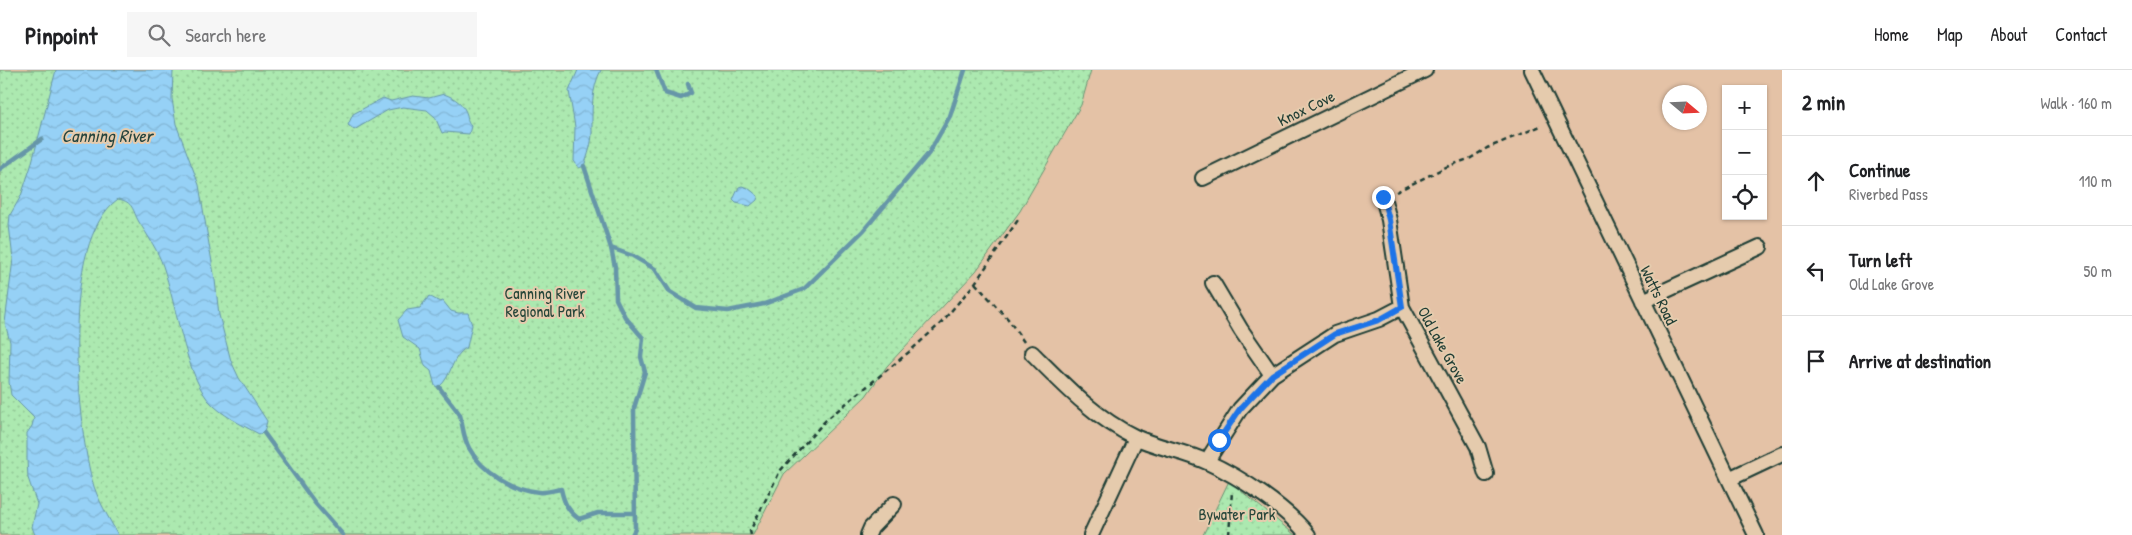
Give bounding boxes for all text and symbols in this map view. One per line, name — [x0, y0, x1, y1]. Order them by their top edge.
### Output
search box — [127, 12, 477, 57]
text: Pinpoint — [25, 19, 97, 51]
icon: search — [145, 21, 173, 49]
text: Search here — [185, 22, 266, 48]
text: Home — [1874, 22, 1909, 47]
text: Map — [1937, 22, 1962, 47]
text: About — [1990, 22, 2027, 47]
text: Contact — [2055, 22, 2107, 47]
street label: Knox Cove — [1274, 84, 1339, 131]
north arrow — [1662, 85, 1707, 130]
map controls — [1722, 85, 1767, 220]
button: + — [1722, 85, 1767, 130]
text: 2 min — [1802, 88, 1845, 117]
text: Walk · 160 m — [2040, 92, 2112, 114]
water label: Canning River — [61, 123, 155, 148]
button: − — [1722, 130, 1767, 175]
text: Continue — [1849, 157, 1910, 183]
icon: ahead — [1802, 167, 1830, 195]
text: 110 m — [2079, 170, 2112, 192]
button: locate — [1722, 175, 1767, 220]
text: Riverbed Pass — [1849, 183, 1928, 205]
route end — [1372, 186, 1395, 209]
text: Turn left — [1849, 247, 1912, 273]
icon: left — [1802, 257, 1830, 285]
text: 50 m — [2084, 260, 2112, 282]
street label: Watts Road — [1635, 262, 1683, 328]
text: Old Lake Grove — [1849, 273, 1934, 295]
park label: Canning River Regional Park — [505, 282, 585, 322]
street label: Old Lake Grove — [1413, 302, 1474, 388]
icon: arrive — [1802, 347, 1830, 375]
text: Arrive at destination — [1849, 348, 1991, 374]
route start — [1208, 429, 1231, 452]
park label: Bywater Park — [1198, 503, 1276, 525]

